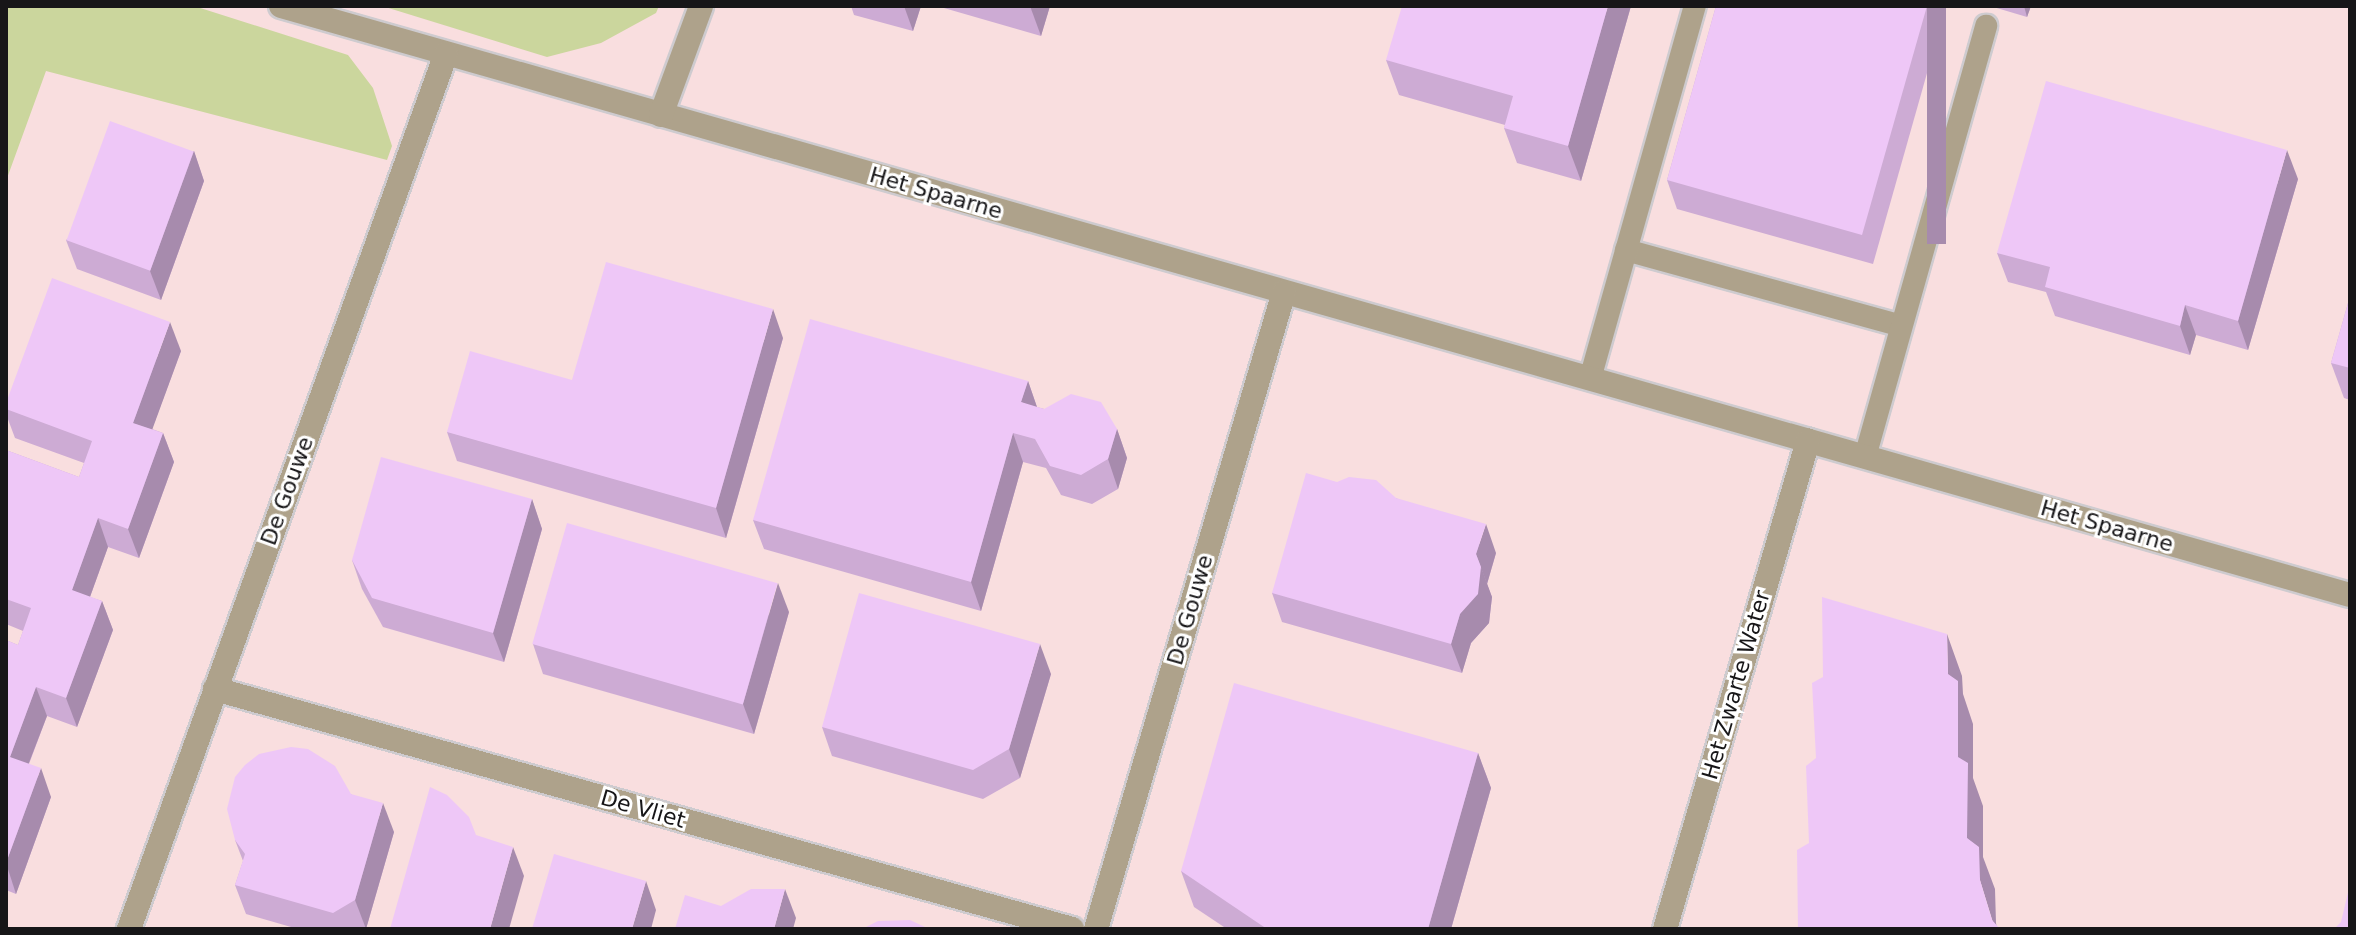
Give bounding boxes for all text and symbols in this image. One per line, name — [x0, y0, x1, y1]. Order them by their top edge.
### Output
street label: Het Spaarne — [867, 161, 1005, 225]
street label: De Gouwe — [255, 433, 319, 549]
street label: Het Spaarne — [2038, 494, 2176, 558]
street label: De Gouwe — [1162, 552, 1218, 668]
street label: Het Zwarte Water — [1696, 587, 1776, 783]
street label: De Vliet — [598, 784, 688, 834]

